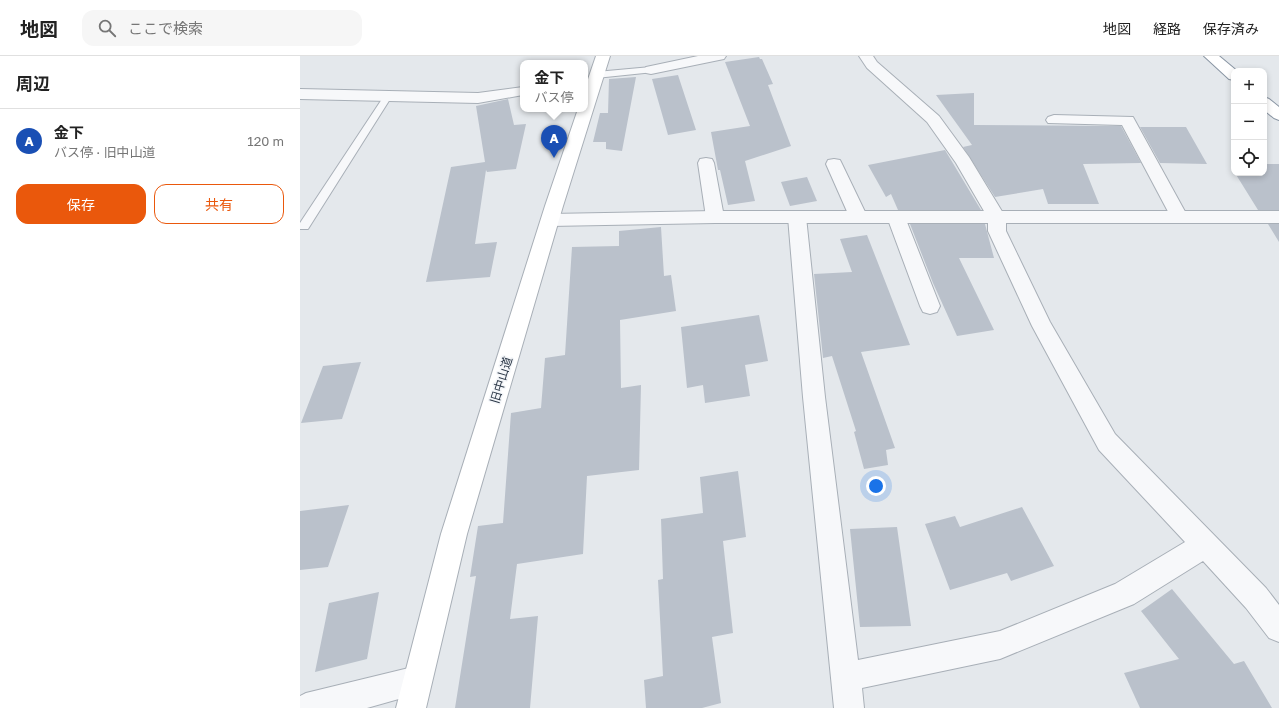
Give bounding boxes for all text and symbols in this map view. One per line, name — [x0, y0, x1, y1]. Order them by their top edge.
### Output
search box — [82, 10, 362, 46]
text: 地図 — [20, 17, 58, 40]
icon: search — [96, 17, 118, 39]
text: ここで検索 — [128, 19, 203, 37]
text: 地図 — [1103, 20, 1131, 37]
text: 経路 — [1153, 20, 1181, 37]
text: 保存済み — [1203, 20, 1259, 37]
popup — [520, 60, 588, 112]
text: 金下 — [534, 68, 565, 86]
map controls — [1231, 68, 1267, 176]
button: + — [1231, 68, 1267, 104]
text: 周辺 — [16, 73, 50, 94]
text: バス停 — [534, 89, 574, 105]
button: − — [1231, 104, 1267, 140]
text: 金下 — [54, 123, 84, 141]
pin: A — [541, 125, 567, 158]
text: A — [24, 133, 34, 149]
text: 120 m — [247, 133, 284, 149]
button: locate — [1231, 140, 1267, 176]
text: バス停 · 旧中山道 — [54, 144, 155, 160]
button: 保存 — [16, 184, 146, 224]
button: 共有 — [154, 184, 284, 224]
street label: 旧中山道 — [487, 355, 515, 405]
your location — [866, 476, 886, 496]

